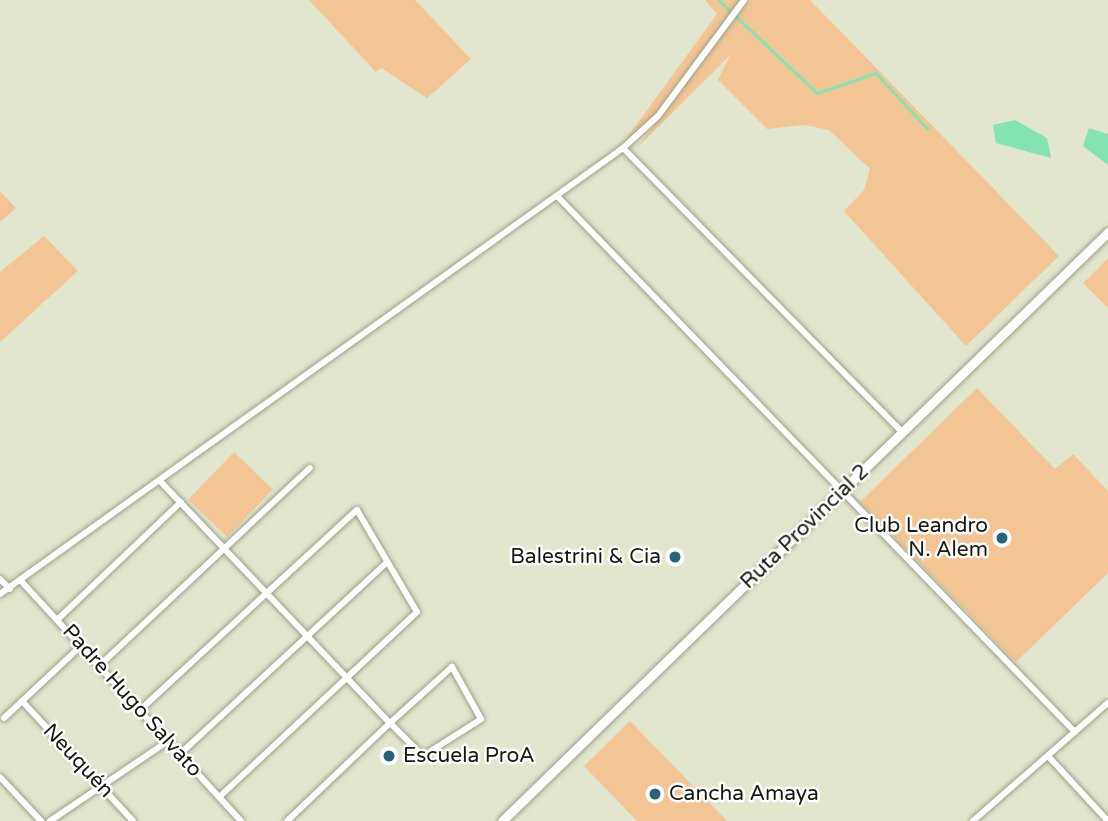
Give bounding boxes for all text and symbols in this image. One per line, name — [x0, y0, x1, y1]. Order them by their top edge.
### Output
street label: Ruta Provincial 2 — [736, 459, 874, 595]
place label: Club Leandro N. Alem — [854, 513, 988, 563]
marker: Club Leandro N. Alem — [994, 530, 1010, 546]
place label: Balestrini & Cia — [510, 544, 661, 570]
marker: Balestrini & Cia — [667, 549, 683, 565]
street label: Padre Hugo Salvato — [57, 619, 207, 783]
street label: Neuquén — [37, 719, 119, 803]
place label: Escuela ProA — [403, 743, 535, 769]
marker: Escuela ProA — [381, 748, 397, 764]
place label: Cancha Amaya — [669, 781, 819, 807]
marker: Cancha Amaya — [647, 786, 663, 802]

